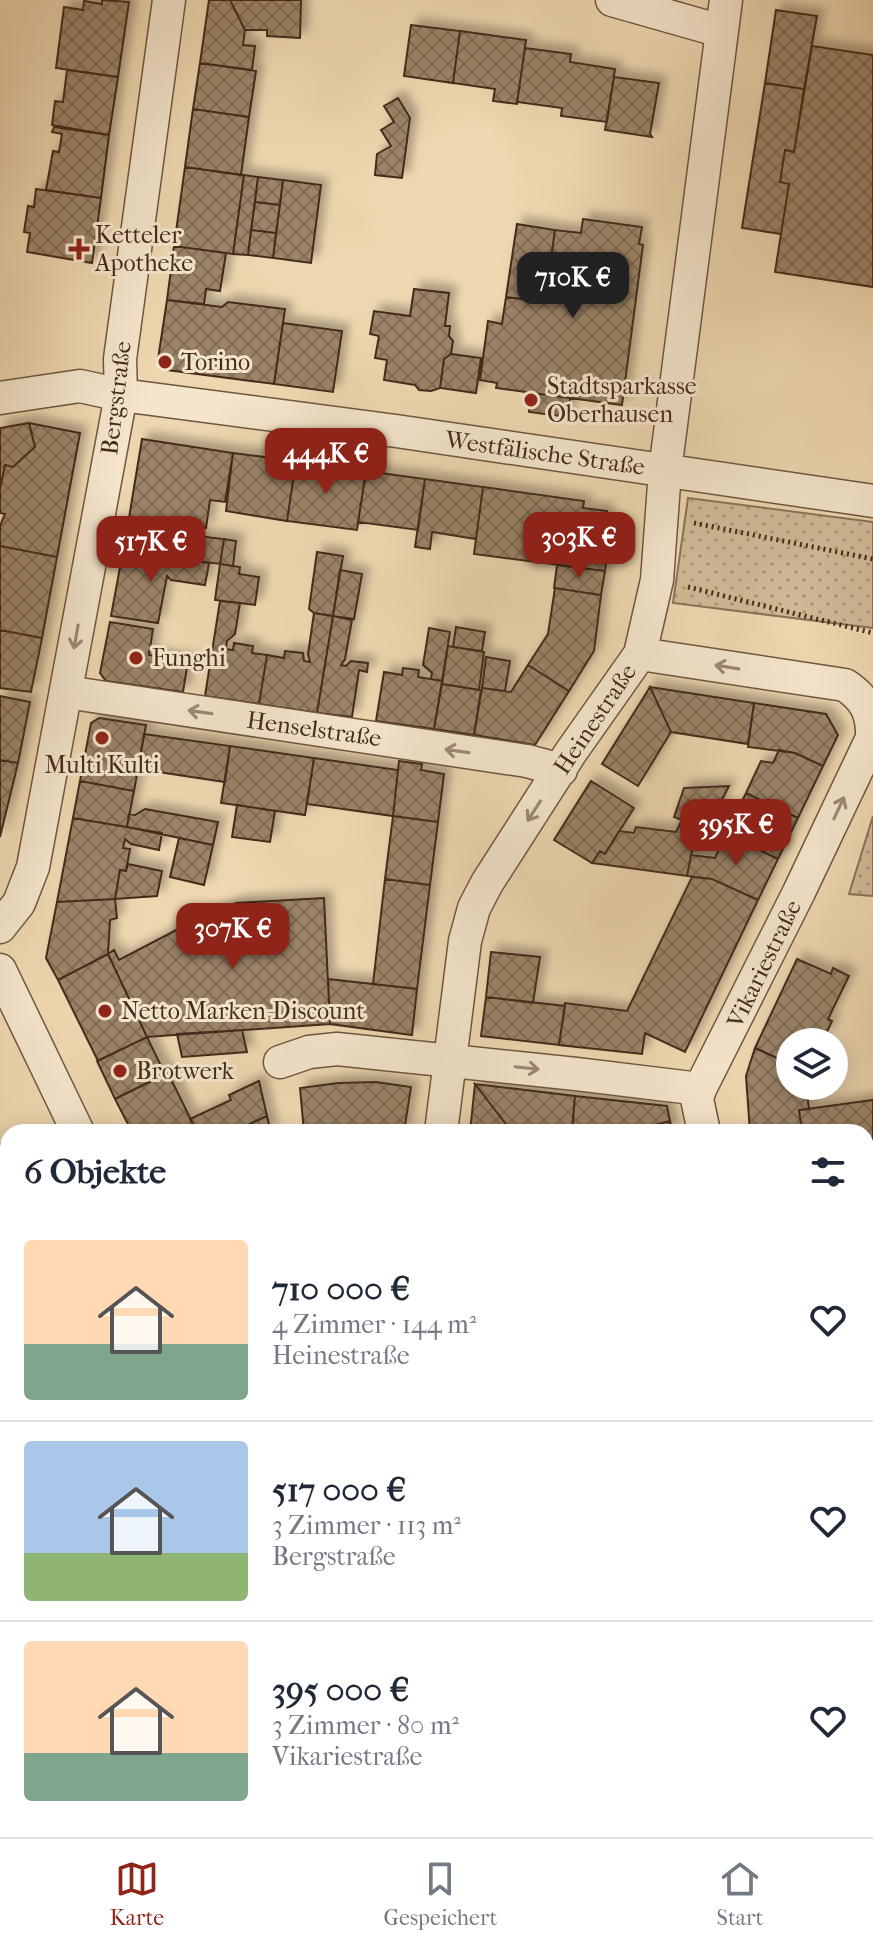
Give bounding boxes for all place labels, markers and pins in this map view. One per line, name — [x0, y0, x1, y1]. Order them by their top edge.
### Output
place label: Ketteler Apotheke — [94, 221, 193, 277]
marker: Ketteler Apotheke — [70, 240, 88, 258]
pin: 710K € — [508, 252, 638, 320]
place label: Torino — [181, 348, 250, 376]
marker: Torino — [156, 353, 174, 371]
place label: Stadtsparkasse Oberhausen — [547, 372, 697, 428]
marker: Stadtsparkasse Oberhausen — [522, 391, 540, 409]
pin: 444K € — [261, 428, 391, 496]
pin: 303K € — [514, 512, 644, 580]
pin: 517K € — [86, 516, 216, 584]
place label: Funghi — [152, 644, 226, 672]
marker: Funghi — [127, 649, 145, 667]
marker: Multi Kulti — [93, 729, 111, 747]
place label: Multi Kulti — [44, 751, 160, 779]
pin: 395K € — [671, 799, 801, 867]
pin: 307K € — [168, 903, 298, 971]
place label: Netto Marken-Discount — [121, 997, 365, 1025]
marker: Netto Marken-Discount — [96, 1002, 114, 1020]
place label: Brotwerk — [136, 1057, 235, 1085]
marker: Brotwerk — [111, 1062, 129, 1080]

